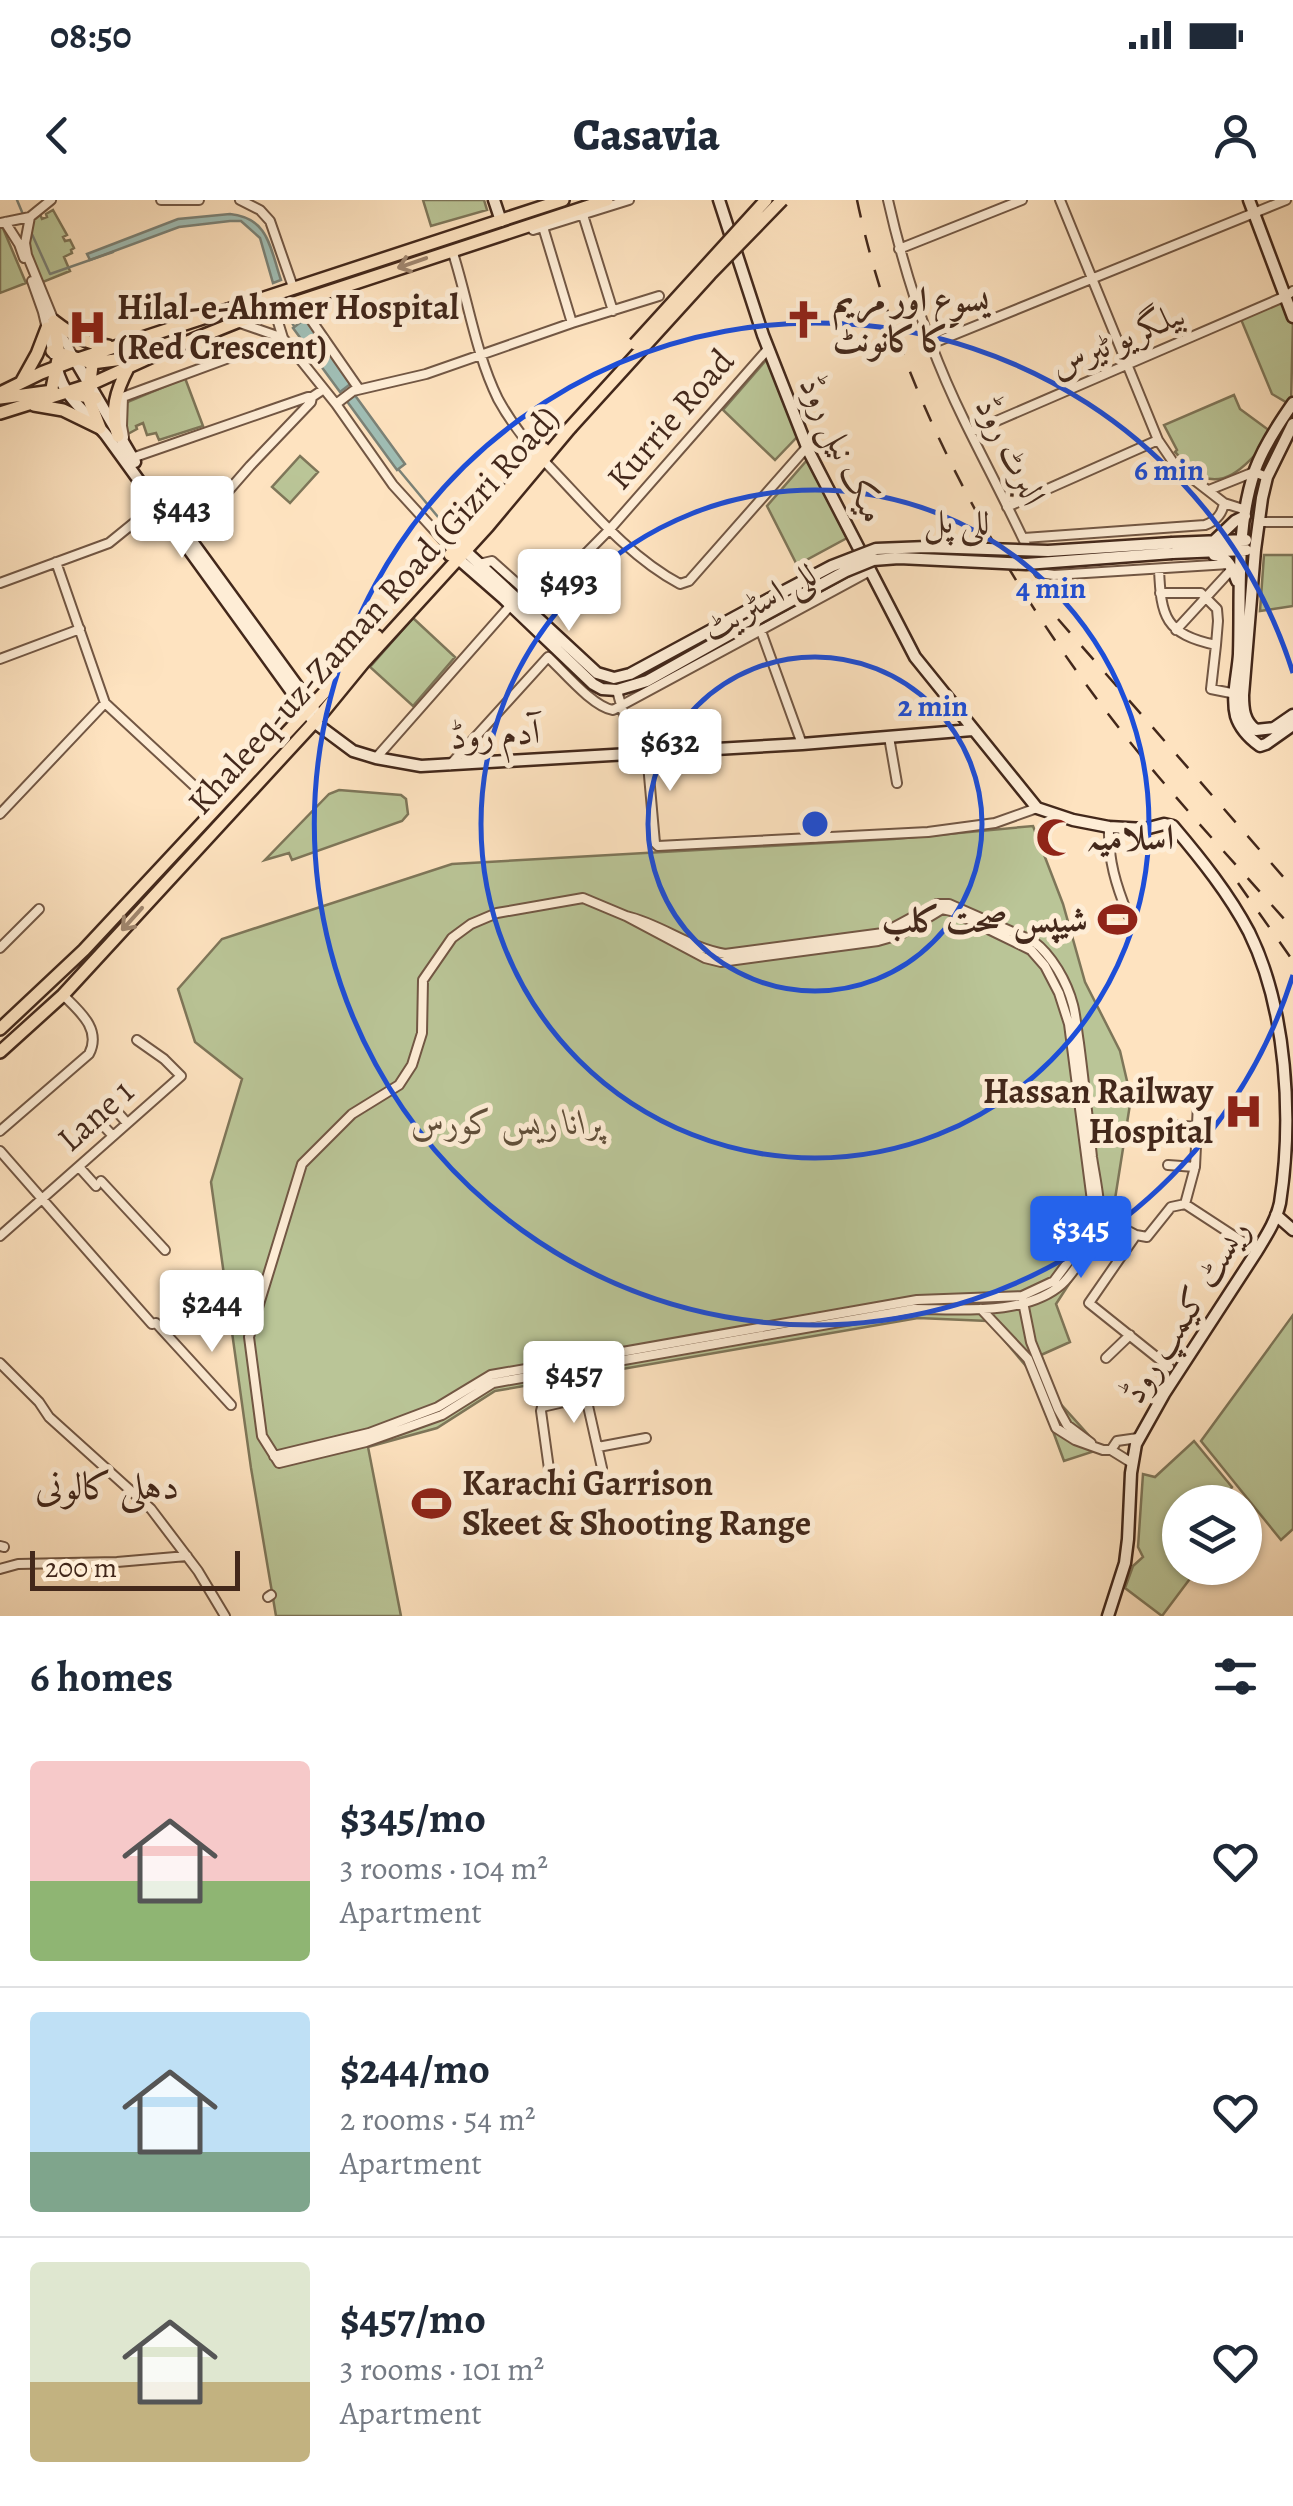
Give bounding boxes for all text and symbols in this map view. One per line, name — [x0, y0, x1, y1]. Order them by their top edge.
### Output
text: 08:50 — [50, 9, 132, 61]
text: Casavia — [573, 104, 720, 166]
icon: back — [30, 108, 85, 163]
icon: person — [1208, 108, 1263, 163]
one-way arrow — [397, 256, 429, 274]
place label: یسوع اور مریم کا کانونٹ — [833, 275, 991, 363]
place label: Hilal-e-Ahmer Hospital (Red Crescent) — [117, 283, 459, 371]
street label: بیلگریو ٹیرس — [1042, 289, 1192, 389]
church icon: یسوع اور مریم کا کانونٹ — [782, 298, 824, 340]
hospital icon: Hilal-e-Ahmer Hospital (Red Crescent) — [66, 306, 108, 348]
street label: Kurrie Road — [595, 338, 745, 500]
street label: میک نیل روڈ — [787, 368, 898, 531]
street label: البرٹ روڈ — [964, 388, 1058, 514]
street label: Khaleeq-uz-Zaman Road (Gizri Road) — [176, 395, 570, 825]
text: 6 min — [1134, 450, 1204, 490]
pin: $443 — [123, 476, 241, 561]
text: $443 — [153, 486, 211, 530]
street label: للی پل — [923, 496, 991, 547]
pin: $493 — [510, 549, 628, 634]
street label: للی اسٹریٹ — [693, 550, 825, 653]
text: $493 — [540, 559, 598, 603]
text: 4 min — [1016, 568, 1086, 608]
text: 2 min — [898, 686, 968, 726]
street label: آدم روڈ — [449, 707, 545, 768]
pin: $632 — [611, 709, 729, 794]
text: $632 — [640, 719, 700, 763]
centre of rings — [797, 806, 833, 842]
place label: اسلامیہ — [1086, 813, 1174, 861]
mosque icon: اسلامیہ — [1035, 816, 1077, 858]
place label: شیپس صحت کلب — [882, 895, 1088, 944]
sports icon: شیپس صحت کلب — [1097, 898, 1139, 940]
one-way arrow — [121, 906, 144, 931]
place label: Hassan Railway Hospital — [983, 1067, 1214, 1155]
street label: Lane 1 — [46, 1068, 144, 1162]
hospital icon: Hassan Railway Hospital — [1222, 1090, 1264, 1132]
park label: پرانا ریس کورس — [411, 1098, 607, 1146]
pin: $345 — [1022, 1196, 1140, 1281]
text: $345 — [1052, 1206, 1110, 1250]
street label: ریسٹ کیمپ روڈ — [1109, 1210, 1262, 1413]
pin: $244 — [153, 1270, 271, 1355]
text: $244 — [182, 1280, 242, 1324]
pin: $457 — [515, 1341, 633, 1426]
text: $457 — [545, 1351, 603, 1395]
place label: Karachi Garrison Skeet & Shooting Range — [462, 1459, 811, 1547]
district label: دہلی کالونی — [35, 1460, 179, 1514]
sports icon: Karachi Garrison Skeet & Shooting Range — [411, 1482, 453, 1524]
map controls — [1162, 1485, 1262, 1585]
button: layers — [1162, 1485, 1262, 1585]
scale bar — [30, 1546, 240, 1590]
text: 200 m — [45, 1549, 117, 1587]
text: 6 homes — [30, 1648, 173, 1705]
icon: filters — [1208, 1649, 1263, 1704]
text: $345/mo — [340, 1789, 486, 1846]
icon: home — [110, 1801, 230, 1921]
icon: heart — [1208, 1834, 1263, 1889]
text: 3 rooms · 104 m² — [340, 1846, 548, 1890]
text: Apartment — [340, 1890, 482, 1934]
text: $244/mo — [340, 2040, 490, 2097]
icon: home — [110, 2052, 230, 2172]
icon: heart — [1208, 2085, 1263, 2140]
text: 2 rooms · 54 m² — [340, 2097, 536, 2141]
text: Apartment — [340, 2141, 482, 2185]
text: $457/mo — [340, 2290, 486, 2347]
icon: home — [110, 2302, 230, 2422]
icon: heart — [1208, 2335, 1263, 2390]
text: 3 rooms · 101 m² — [340, 2347, 544, 2391]
text: Apartment — [340, 2391, 482, 2435]

